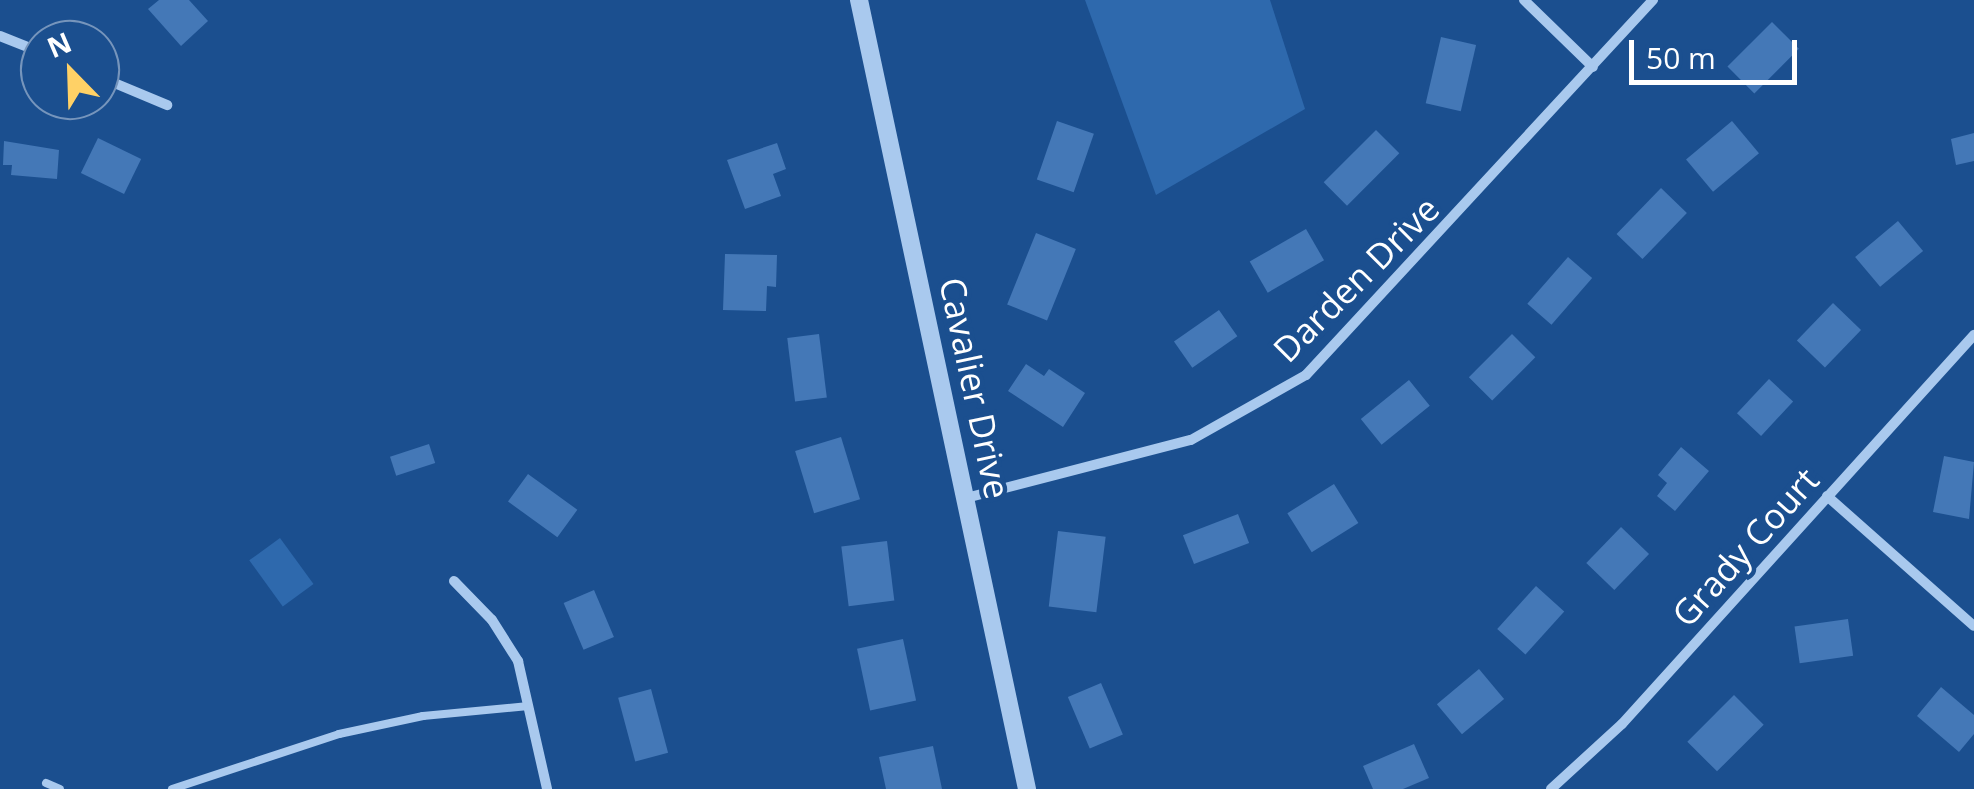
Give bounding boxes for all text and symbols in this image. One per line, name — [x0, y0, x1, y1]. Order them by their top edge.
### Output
north arrow — [20, 20, 120, 120]
scale bar — [1634, 20, 1802, 82]
text: N — [41, 22, 77, 66]
text: 50 m — [1646, 37, 1716, 78]
street label: Darden Drive — [1265, 188, 1447, 370]
street label: Cavalier Drive — [931, 274, 1019, 502]
street label: Grady Court — [1663, 459, 1827, 635]

